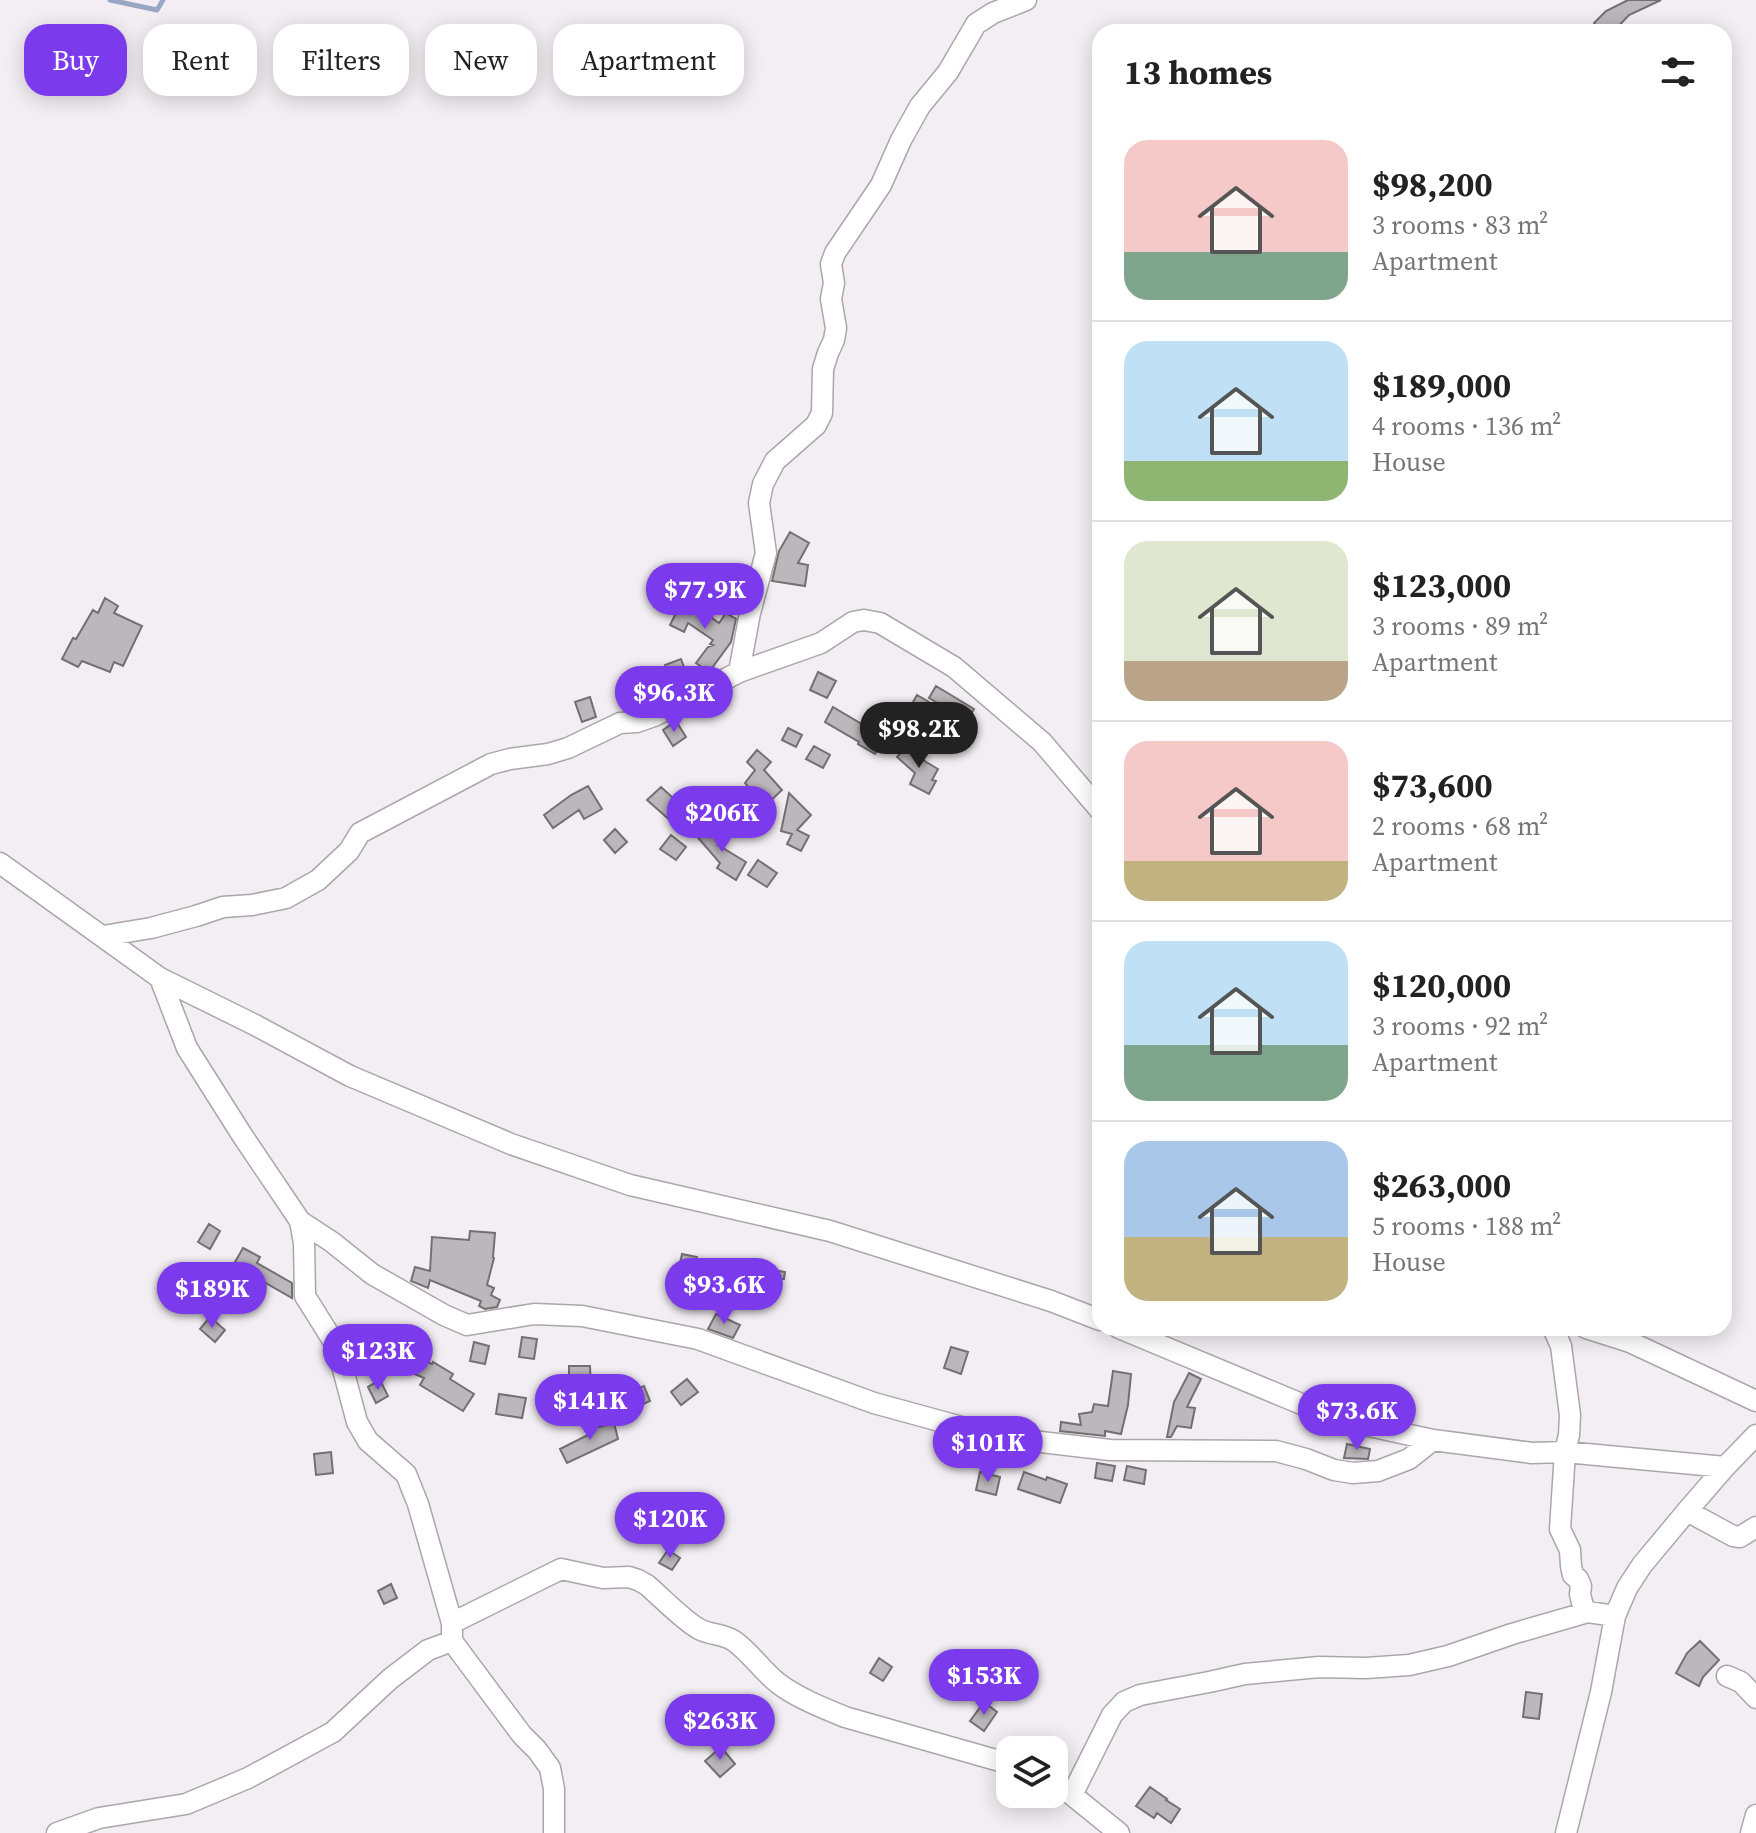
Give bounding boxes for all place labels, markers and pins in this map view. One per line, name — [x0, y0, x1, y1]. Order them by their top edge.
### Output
pin: $77.9K — [640, 563, 770, 631]
pin: $96.3K — [609, 666, 739, 734]
pin: $98.2K — [854, 702, 984, 770]
pin: $206K — [666, 786, 778, 854]
pin: $93.6K — [659, 1258, 789, 1326]
pin: $189K — [156, 1262, 268, 1330]
pin: $123K — [322, 1324, 434, 1392]
pin: $141K — [534, 1374, 646, 1442]
pin: $73.6K — [1292, 1384, 1422, 1452]
pin: $101K — [932, 1416, 1044, 1484]
pin: $120K — [614, 1492, 726, 1560]
pin: $153K — [928, 1649, 1040, 1717]
pin: $263K — [664, 1694, 776, 1762]

